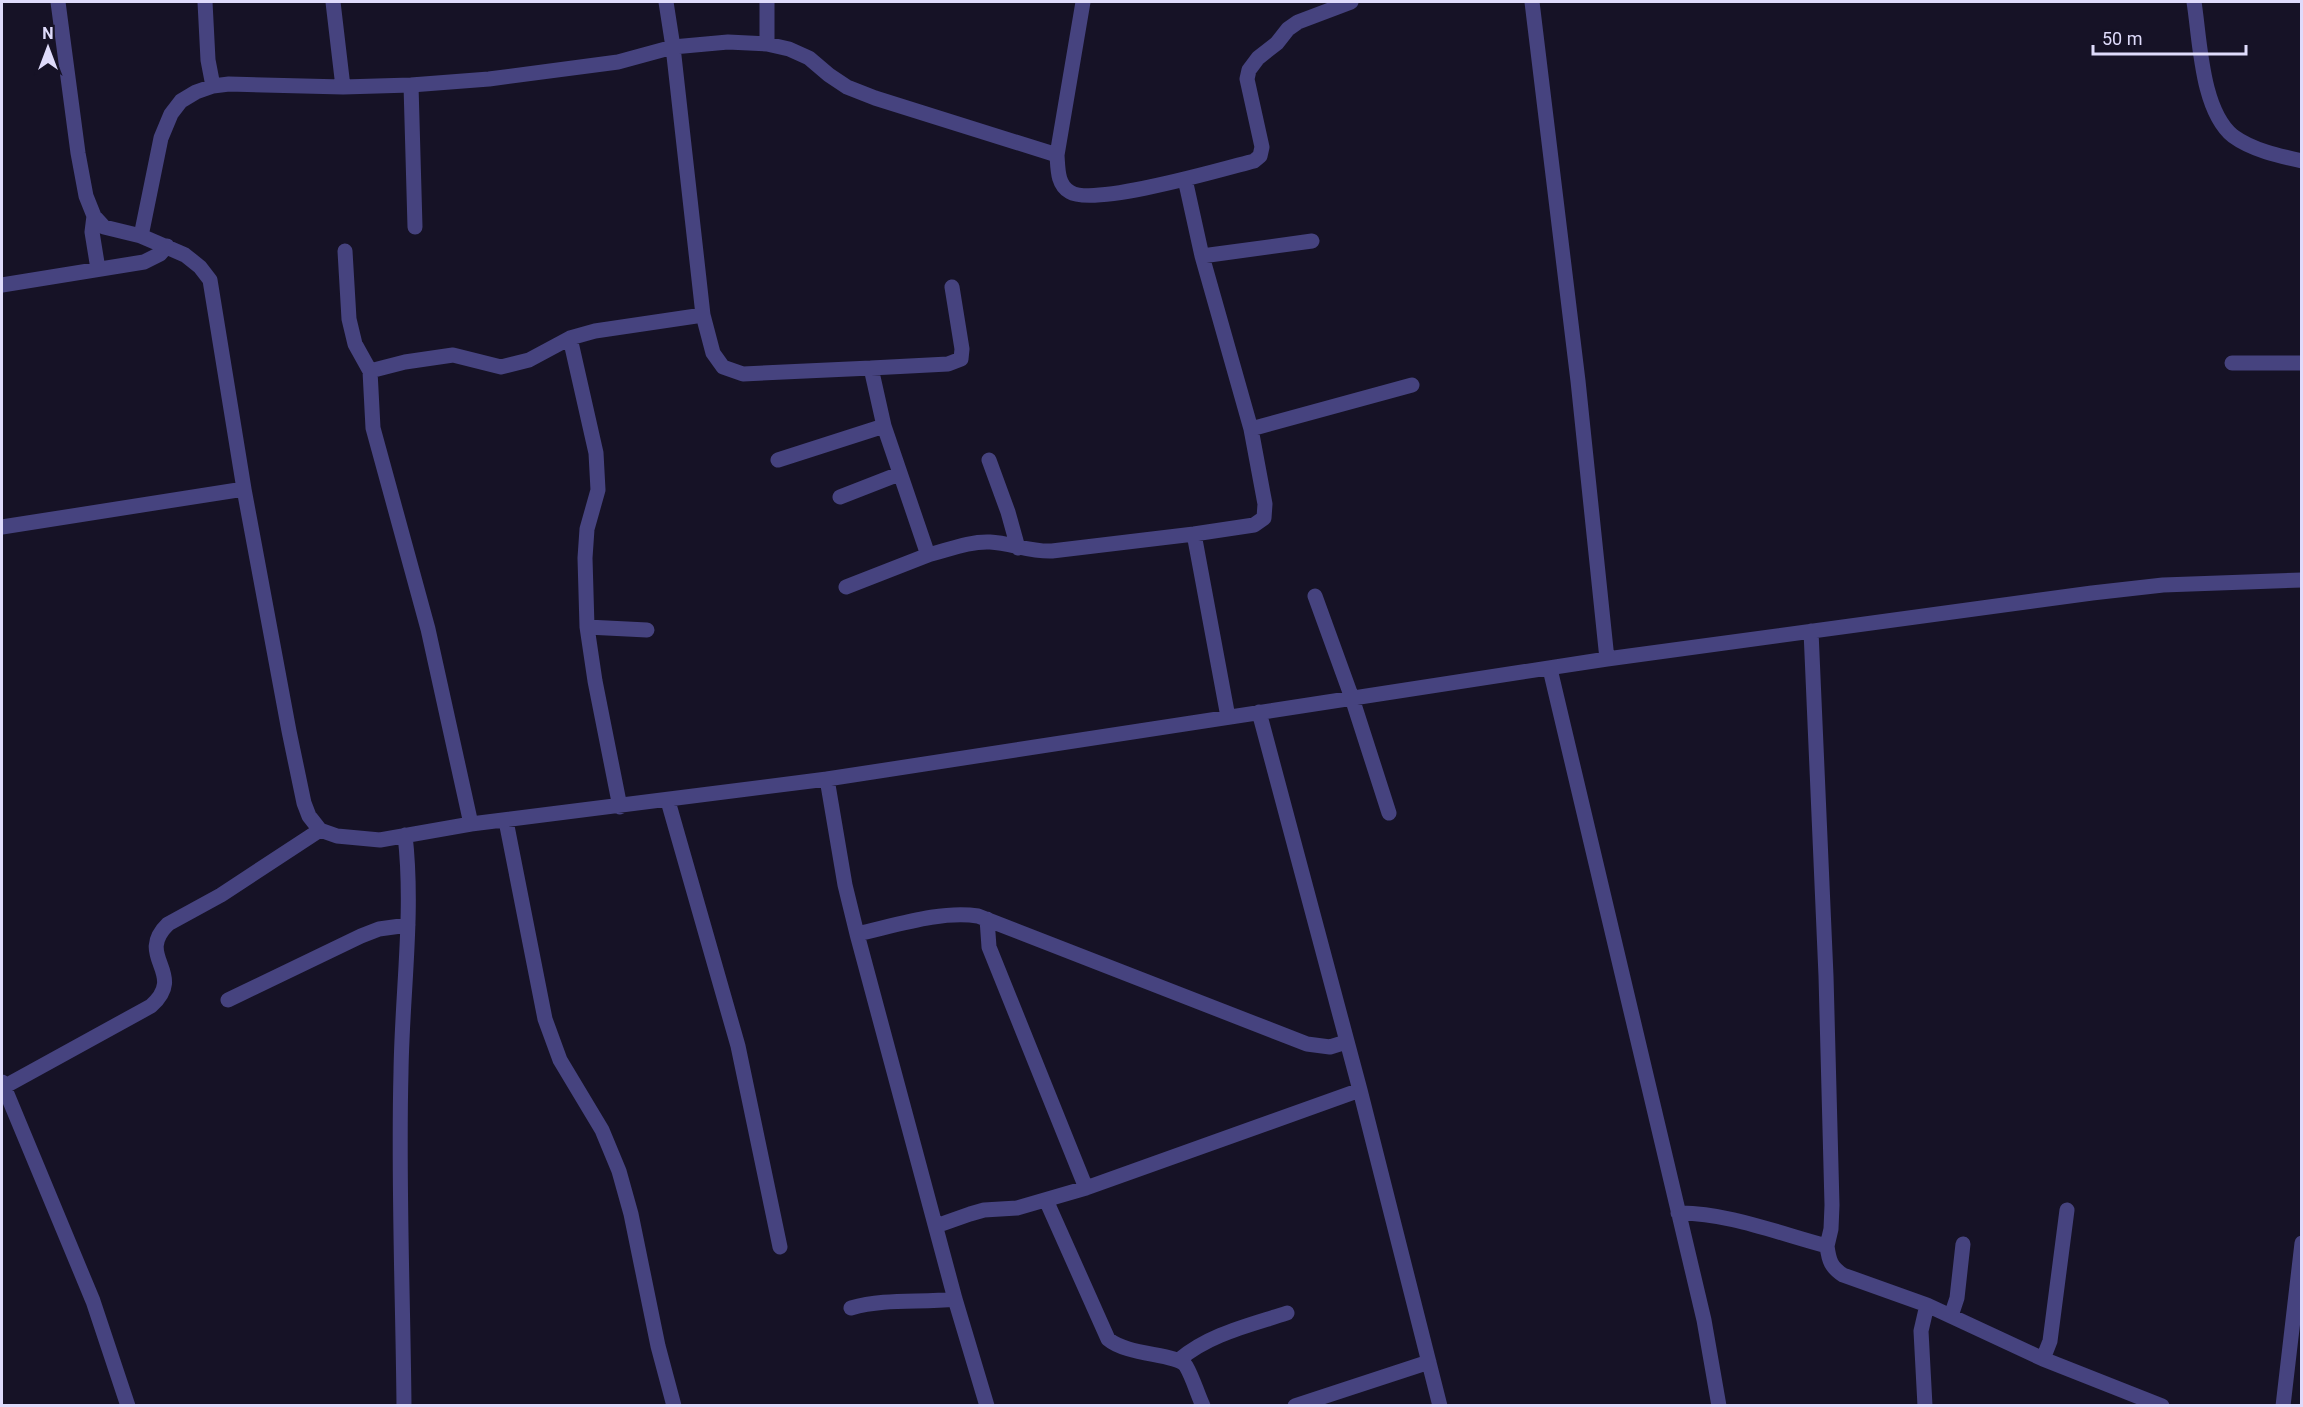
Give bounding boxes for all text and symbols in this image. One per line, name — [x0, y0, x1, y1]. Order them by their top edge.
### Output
north arrow — [18, 18, 78, 78]
scale bar — [2093, 18, 2246, 56]
text: N — [42, 24, 54, 43]
text: 50 m — [2102, 28, 2142, 49]

